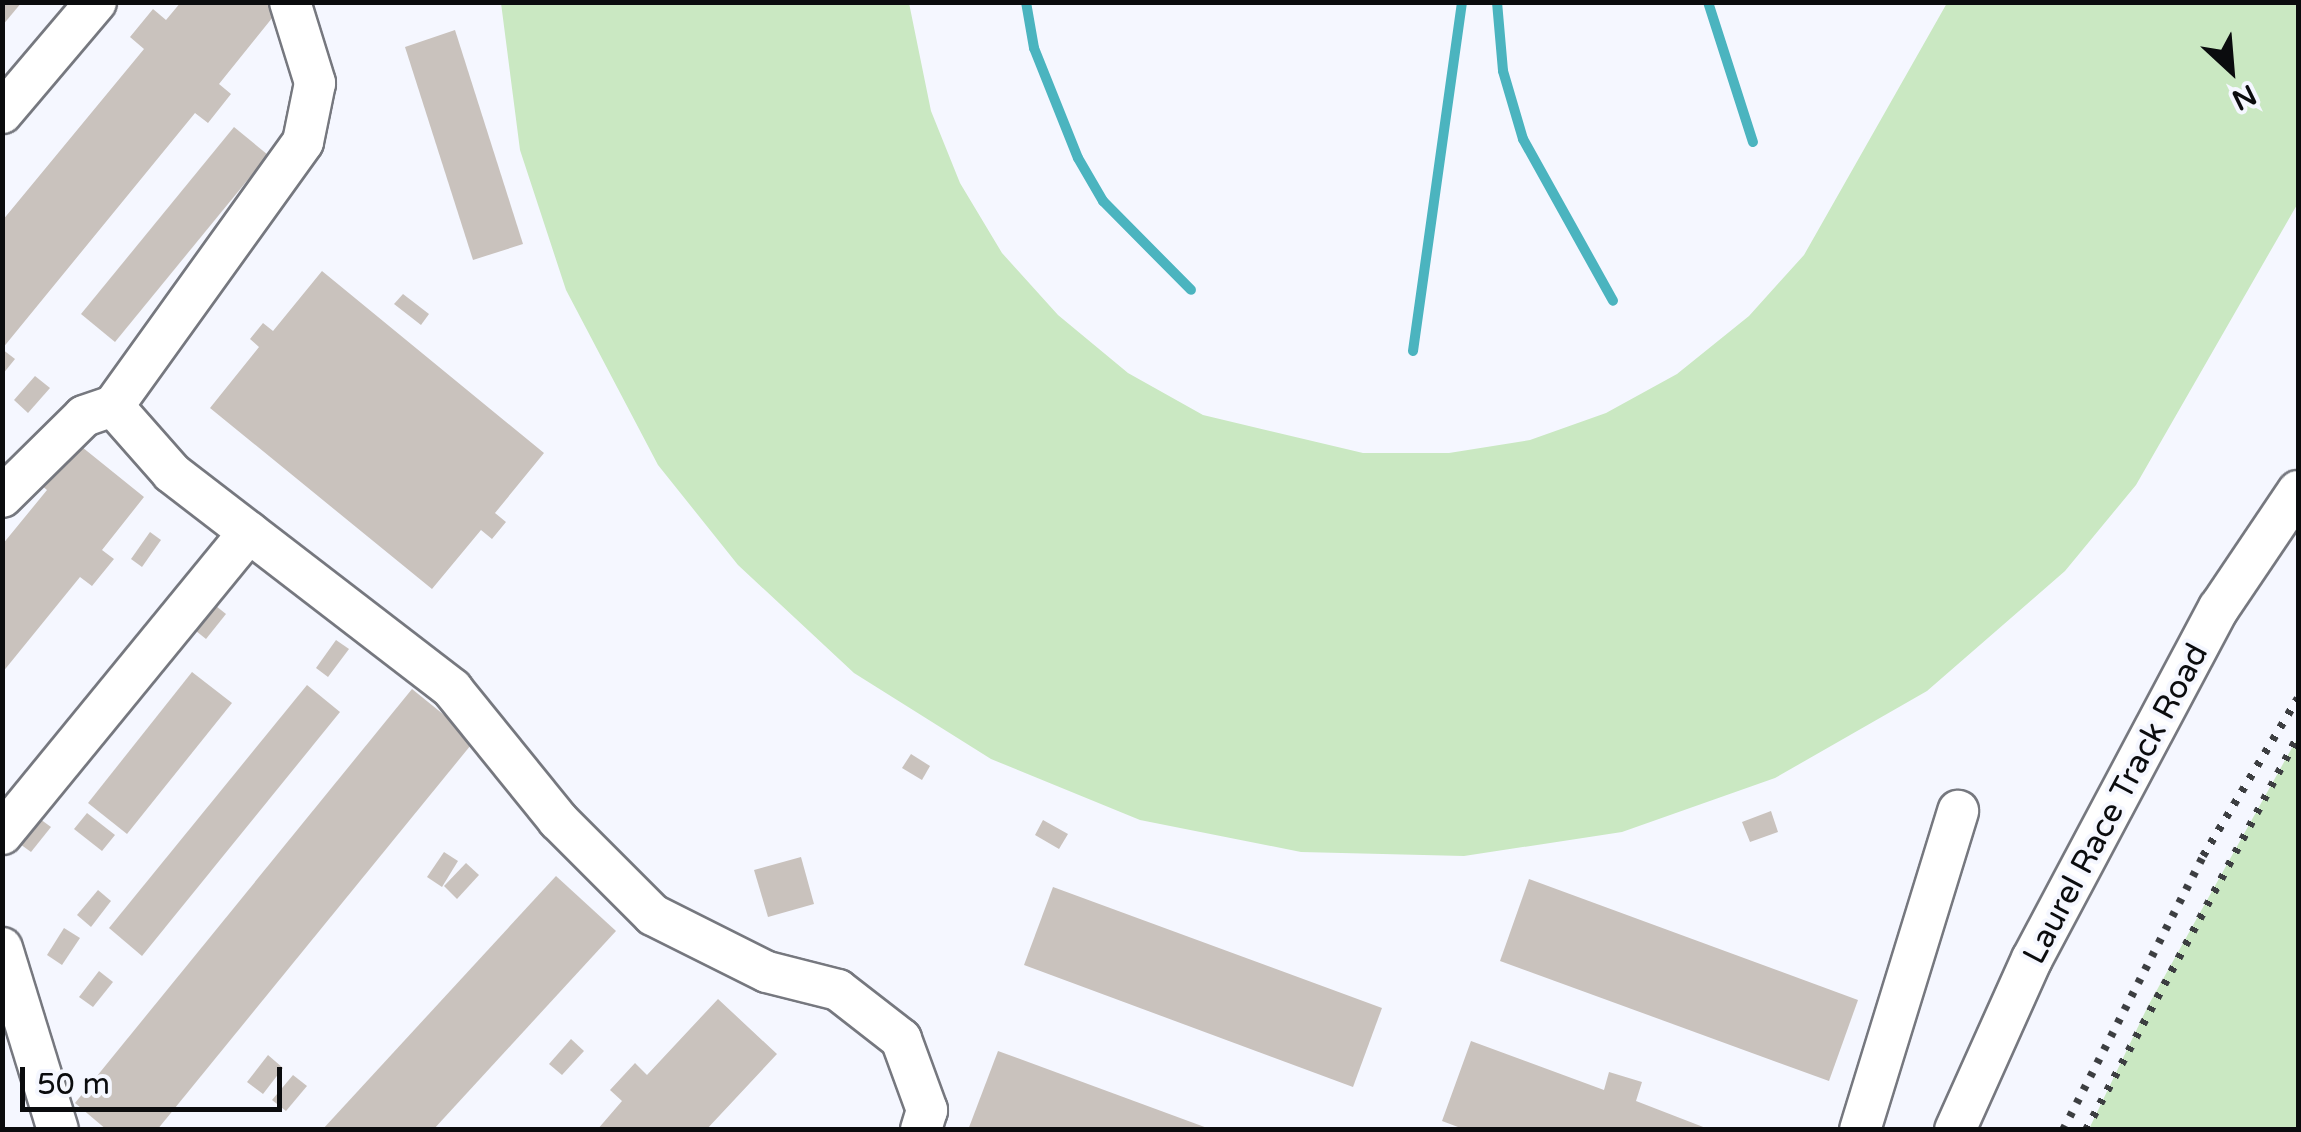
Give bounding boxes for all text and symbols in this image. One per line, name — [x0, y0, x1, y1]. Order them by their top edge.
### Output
north arrow — [2181, 20, 2281, 120]
text: N — [2227, 77, 2262, 117]
street label: Laurel Race Track Road — [2015, 637, 2217, 971]
scale bar — [25, 1047, 288, 1109]
text: 50 m — [37, 1066, 110, 1103]

